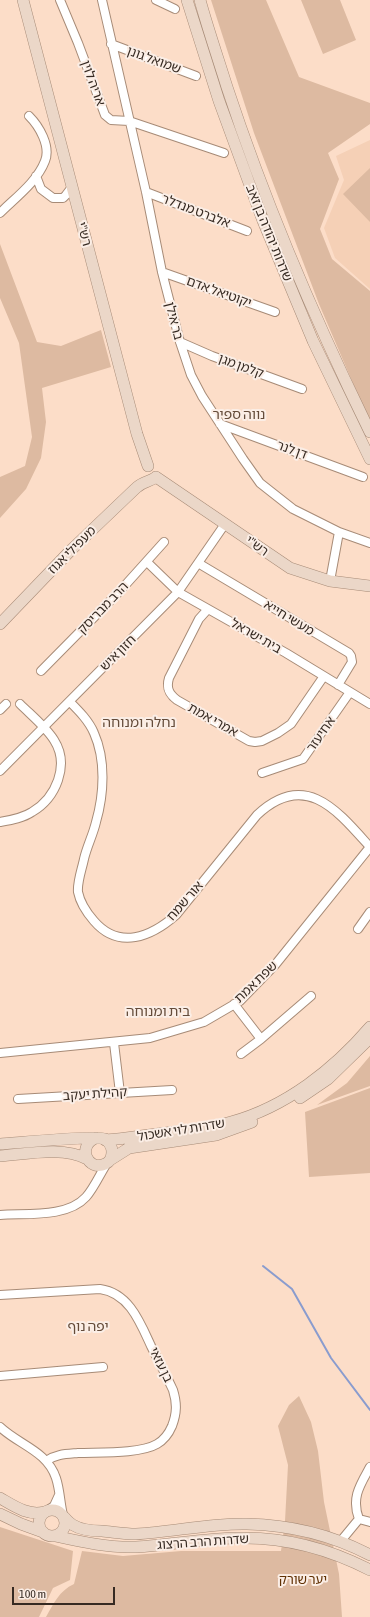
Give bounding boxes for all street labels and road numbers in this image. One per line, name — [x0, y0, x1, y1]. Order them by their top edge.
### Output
street label: שמואל גונן — [125, 43, 183, 77]
street label: אריה לוין — [78, 58, 108, 108]
street label: שדרות יהודה בן זאב — [242, 182, 296, 284]
street label: אלברט מנדלר — [159, 191, 233, 231]
street label: רש"י — [73, 220, 95, 248]
street label: יקוטיאל אדם — [184, 273, 254, 311]
street label: בר אילן — [162, 300, 186, 342]
street label: קלמן מגן — [216, 351, 266, 381]
street label: דן לנר — [274, 437, 310, 463]
street label: מעפילי אגוז — [45, 523, 99, 577]
street label: רש"י — [243, 533, 271, 559]
street label: הרב מבריסק — [74, 579, 132, 637]
street label: מעשי חייא — [261, 597, 317, 639]
street label: בית ישראל — [228, 615, 284, 657]
street label: חזון איש — [97, 632, 139, 674]
street label: אמרי אמת — [185, 700, 241, 740]
street label: אחיעזר — [303, 713, 339, 755]
street label: אור שמח — [164, 878, 206, 924]
street label: שפת אמת — [231, 958, 281, 1006]
street label: קהילת יעקב — [62, 1084, 128, 1104]
street label: שדרות לוי אשכול — [136, 1115, 226, 1145]
street label: בן עזאי — [146, 1345, 176, 1385]
street label: שדרות הרב הרצוג — [157, 1531, 249, 1553]

